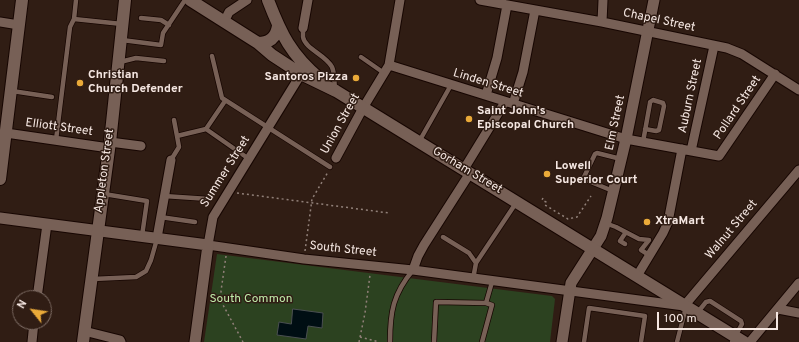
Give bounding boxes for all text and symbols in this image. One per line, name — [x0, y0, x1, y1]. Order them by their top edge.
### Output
street label: Chapel Street — [622, 6, 696, 36]
street label: Auburn Street — [676, 58, 706, 134]
street label: Linden Street — [451, 66, 525, 102]
place label: Christian Church Defender — [88, 69, 183, 97]
place label: Santoros Pizza — [265, 71, 348, 85]
marker: Santoros Pizza — [351, 73, 361, 83]
street label: Pollard Street — [711, 73, 765, 143]
marker: Christian Church Defender — [75, 78, 85, 88]
street label: Union Street — [318, 91, 364, 157]
street label: Elm Street — [603, 94, 629, 152]
place label: Saint John's Episcopal Church — [477, 105, 574, 133]
marker: Saint John's Episcopal Church — [464, 114, 474, 124]
street label: Elliott Street — [24, 116, 94, 140]
street label: Appleton Street — [92, 128, 118, 214]
street label: Summer Street — [198, 134, 254, 210]
street label: Gorham Street — [430, 145, 504, 197]
place label: Lowell Superior Court — [555, 160, 638, 188]
marker: Lowell Superior Court — [542, 169, 552, 179]
street label: Walnut Street — [703, 197, 761, 263]
place label: XtraMart — [655, 215, 705, 229]
marker: XtraMart — [642, 217, 652, 227]
street label: South Street — [309, 239, 377, 261]
north arrow — [12, 290, 52, 330]
park label: South Common — [210, 293, 292, 307]
text: N — [14, 298, 31, 311]
scale bar — [659, 304, 780, 330]
text: 100 m — [664, 311, 697, 327]

